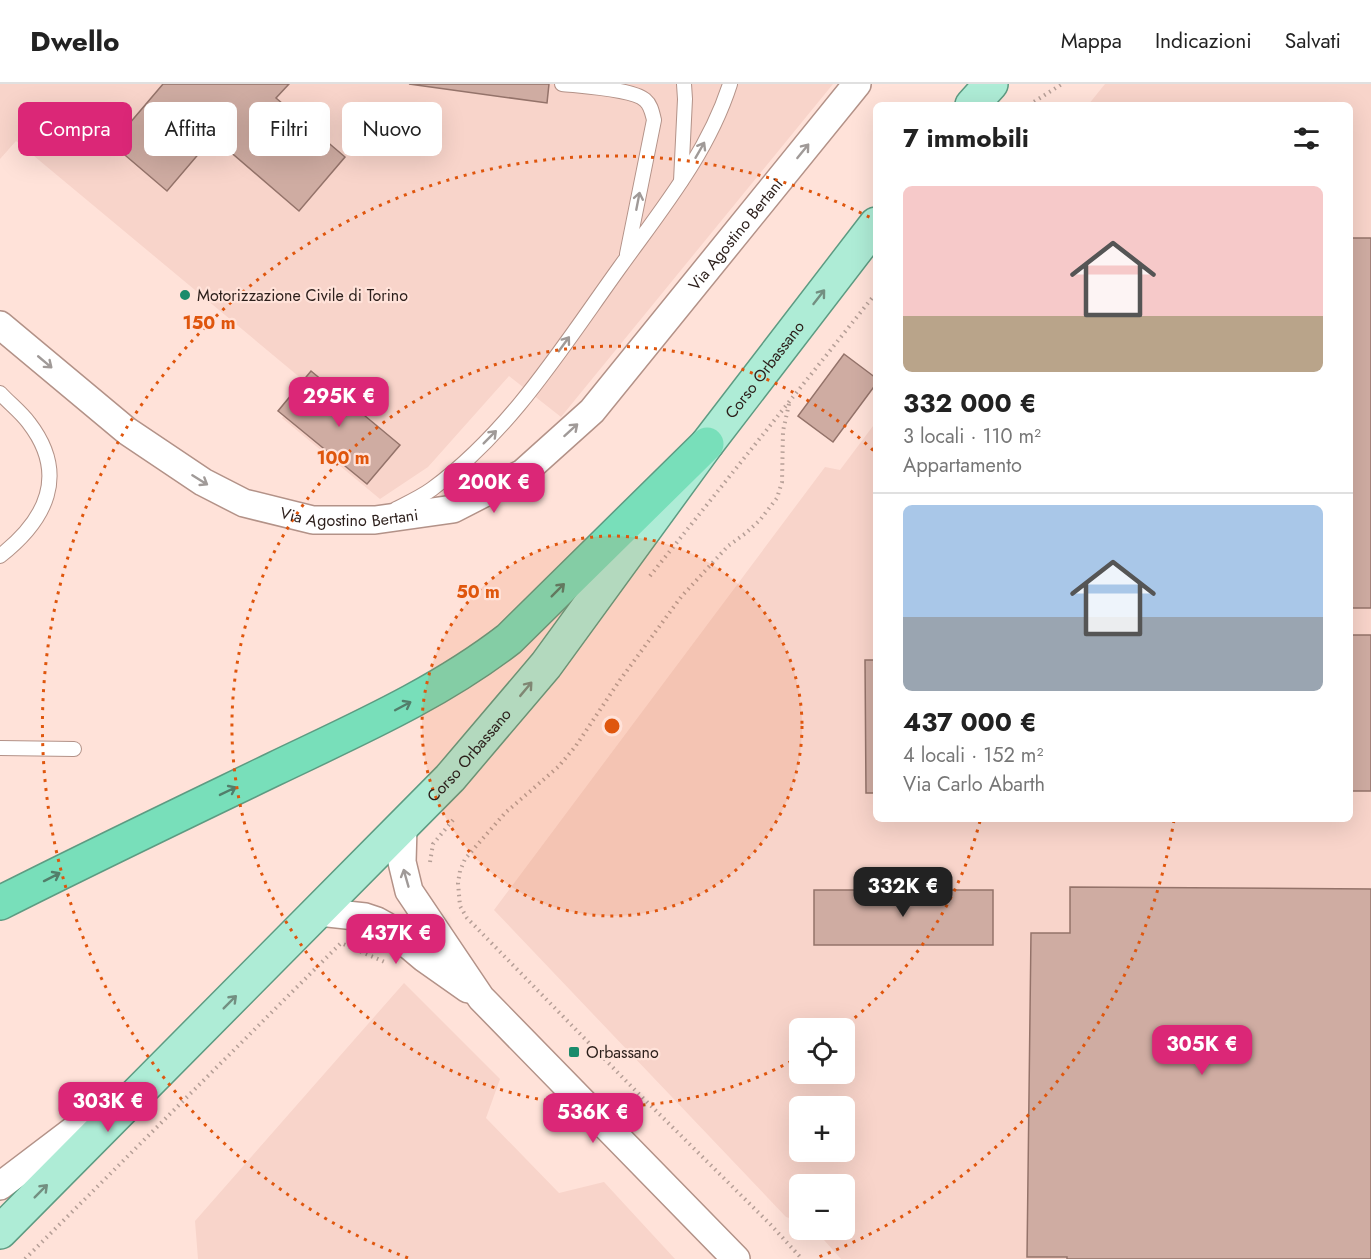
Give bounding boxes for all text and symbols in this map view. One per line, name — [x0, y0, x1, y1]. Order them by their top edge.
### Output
text: Dwello — [30, 21, 120, 62]
text: Mappa — [1061, 26, 1122, 56]
text: Indicazioni — [1155, 26, 1252, 56]
text: Salvati — [1285, 26, 1341, 56]
chip: Compra — [18, 102, 132, 156]
chip: Affitta — [144, 102, 237, 156]
chip: Filtri — [249, 102, 330, 156]
chip: Nuovo — [342, 102, 442, 156]
text: 7 immobili — [903, 119, 1029, 157]
icon: filters — [1290, 122, 1323, 155]
one-way arrow — [694, 142, 706, 159]
one-way arrow — [797, 144, 810, 160]
street label: Via Agostino Bertani — [683, 173, 788, 296]
one-way arrow — [633, 192, 644, 211]
icon: home — [1059, 225, 1167, 333]
place label: Motorizzazione Civile di Torino — [197, 284, 408, 307]
marker: Motorizzazione Civile di Torino — [178, 288, 192, 302]
one-way arrow — [813, 290, 826, 306]
text: 150 m — [183, 310, 235, 336]
street label: Corso Orbassano — [720, 316, 810, 423]
one-way arrow — [558, 337, 570, 353]
one-way arrow — [37, 355, 52, 369]
pin: 295K € — [290, 377, 388, 428]
text: 295K € — [303, 382, 375, 411]
text: 332 000 € — [903, 384, 1037, 422]
text: 3 locali · 110 m² — [903, 422, 1041, 451]
one-way arrow — [563, 423, 578, 437]
one-way arrow — [483, 430, 497, 445]
text: 100 m — [316, 445, 370, 471]
text: Appartamento — [903, 451, 1022, 480]
pin: 200K € — [445, 463, 543, 514]
text: 200K € — [458, 468, 530, 497]
one-way arrow — [191, 474, 208, 486]
street label: Via Agostino Bertani — [278, 501, 420, 533]
icon: home — [1059, 544, 1167, 652]
text: 50 m — [456, 579, 500, 605]
one-way arrow — [551, 583, 566, 598]
one-way arrow — [519, 681, 532, 697]
one-way arrow — [394, 700, 411, 712]
street label: Corso Orbassano — [422, 703, 517, 807]
text: 437 000 € — [903, 703, 1037, 741]
centre of rings — [602, 716, 622, 736]
text: 4 locali · 152 m² — [903, 741, 1043, 770]
text: Via Carlo Abarth — [903, 770, 1045, 799]
one-way arrow — [218, 785, 236, 797]
pin: 332K € — [854, 867, 952, 918]
one-way arrow — [399, 869, 411, 888]
one-way arrow — [43, 870, 61, 882]
text: 332K € — [867, 872, 939, 901]
pin: 437K € — [347, 914, 445, 965]
text: 437K € — [360, 919, 432, 948]
one-way arrow — [223, 995, 237, 1010]
map controls — [789, 1018, 855, 1240]
button: locate — [789, 1018, 855, 1084]
pin: 305K € — [1153, 1025, 1251, 1076]
text: 305K € — [1166, 1030, 1238, 1059]
place label: Orbassano — [586, 1041, 659, 1064]
marker: Orbassano — [567, 1045, 581, 1059]
pin: 303K € — [59, 1082, 157, 1133]
text: 303K € — [72, 1087, 144, 1116]
pin: 536K € — [544, 1093, 642, 1144]
button: + — [789, 1096, 855, 1162]
text: 536K € — [557, 1098, 629, 1127]
button: − — [789, 1174, 855, 1240]
one-way arrow — [34, 1183, 49, 1198]

